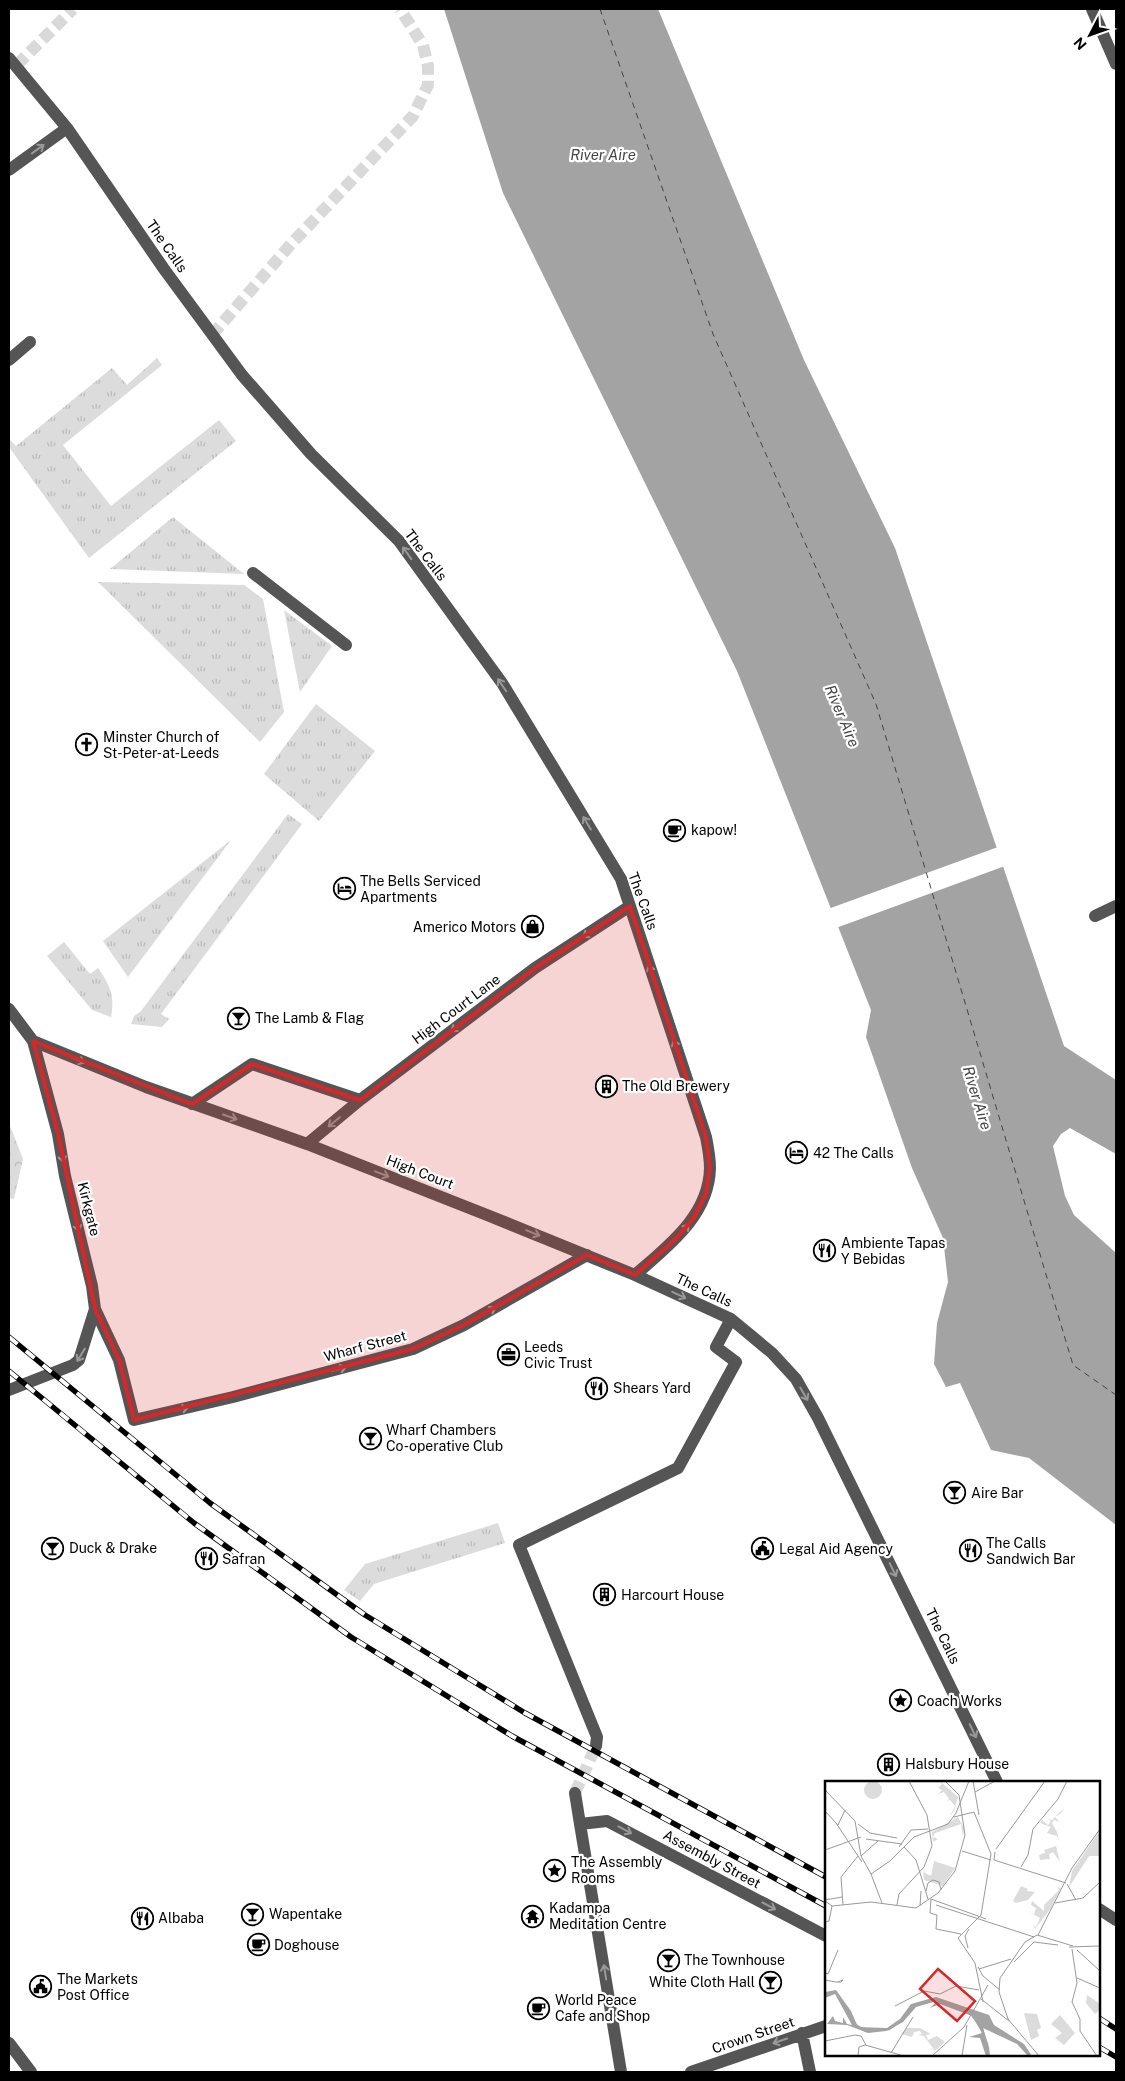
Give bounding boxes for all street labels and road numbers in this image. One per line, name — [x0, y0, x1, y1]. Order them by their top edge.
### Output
street label: The Calls — [143, 217, 191, 275]
street label: The Calls — [402, 526, 450, 584]
street label: The Calls — [625, 870, 661, 932]
street label: High Court Lane — [409, 971, 503, 1047]
street label: High Court — [384, 1152, 456, 1192]
street label: Kirkgate — [75, 1180, 103, 1238]
street label: The Calls — [673, 1270, 735, 1310]
street label: Wharf Street — [322, 1327, 408, 1365]
street label: The Calls — [923, 1606, 963, 1666]
street label: Assembly Street — [661, 1827, 763, 1891]
street label: Crown Street — [710, 2013, 796, 2057]

